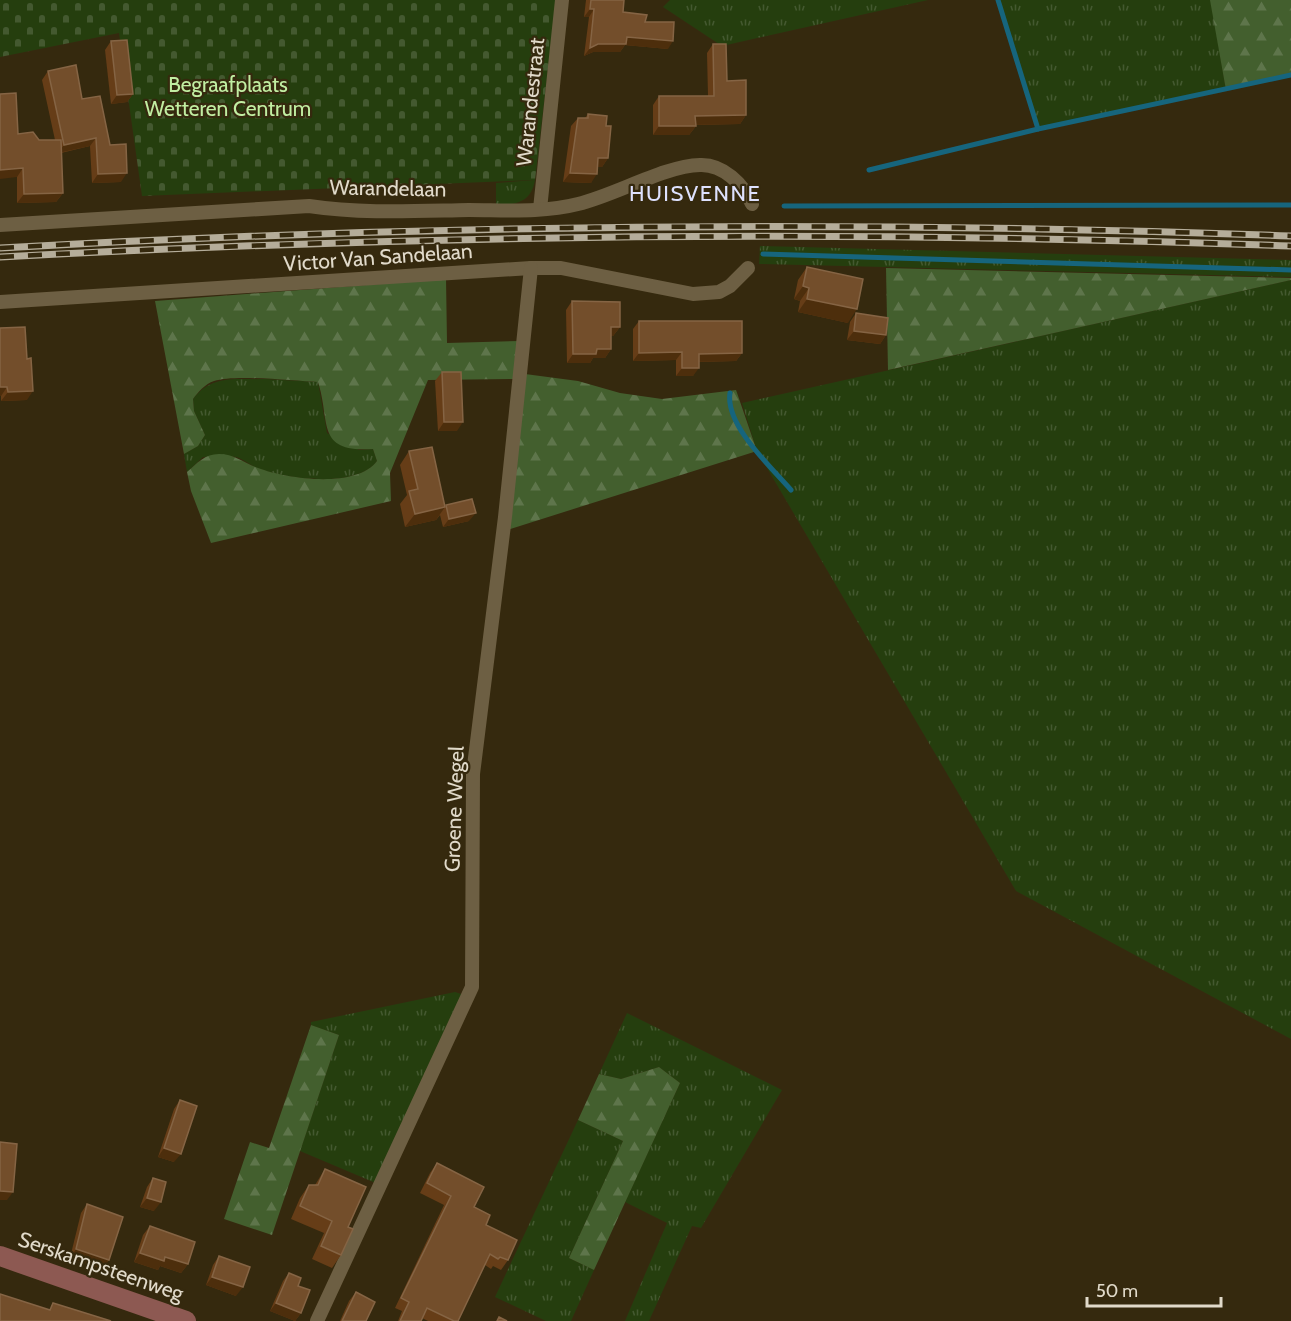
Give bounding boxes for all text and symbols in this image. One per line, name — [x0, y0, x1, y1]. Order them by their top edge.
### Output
street label: Warandestraat — [511, 36, 549, 168]
park label: Begraafplaats Wetteren Centrum — [145, 72, 311, 121]
street label: Warandelaan — [329, 174, 447, 202]
district label: HUISVENNE — [629, 180, 761, 207]
street label: Victor Van Sandelaan — [283, 238, 473, 276]
street label: Groene Wegel — [439, 746, 469, 872]
street label: Serskampsteenweg — [15, 1226, 187, 1306]
scale bar — [1087, 1270, 1220, 1308]
text: 50 m — [1096, 1280, 1138, 1302]

